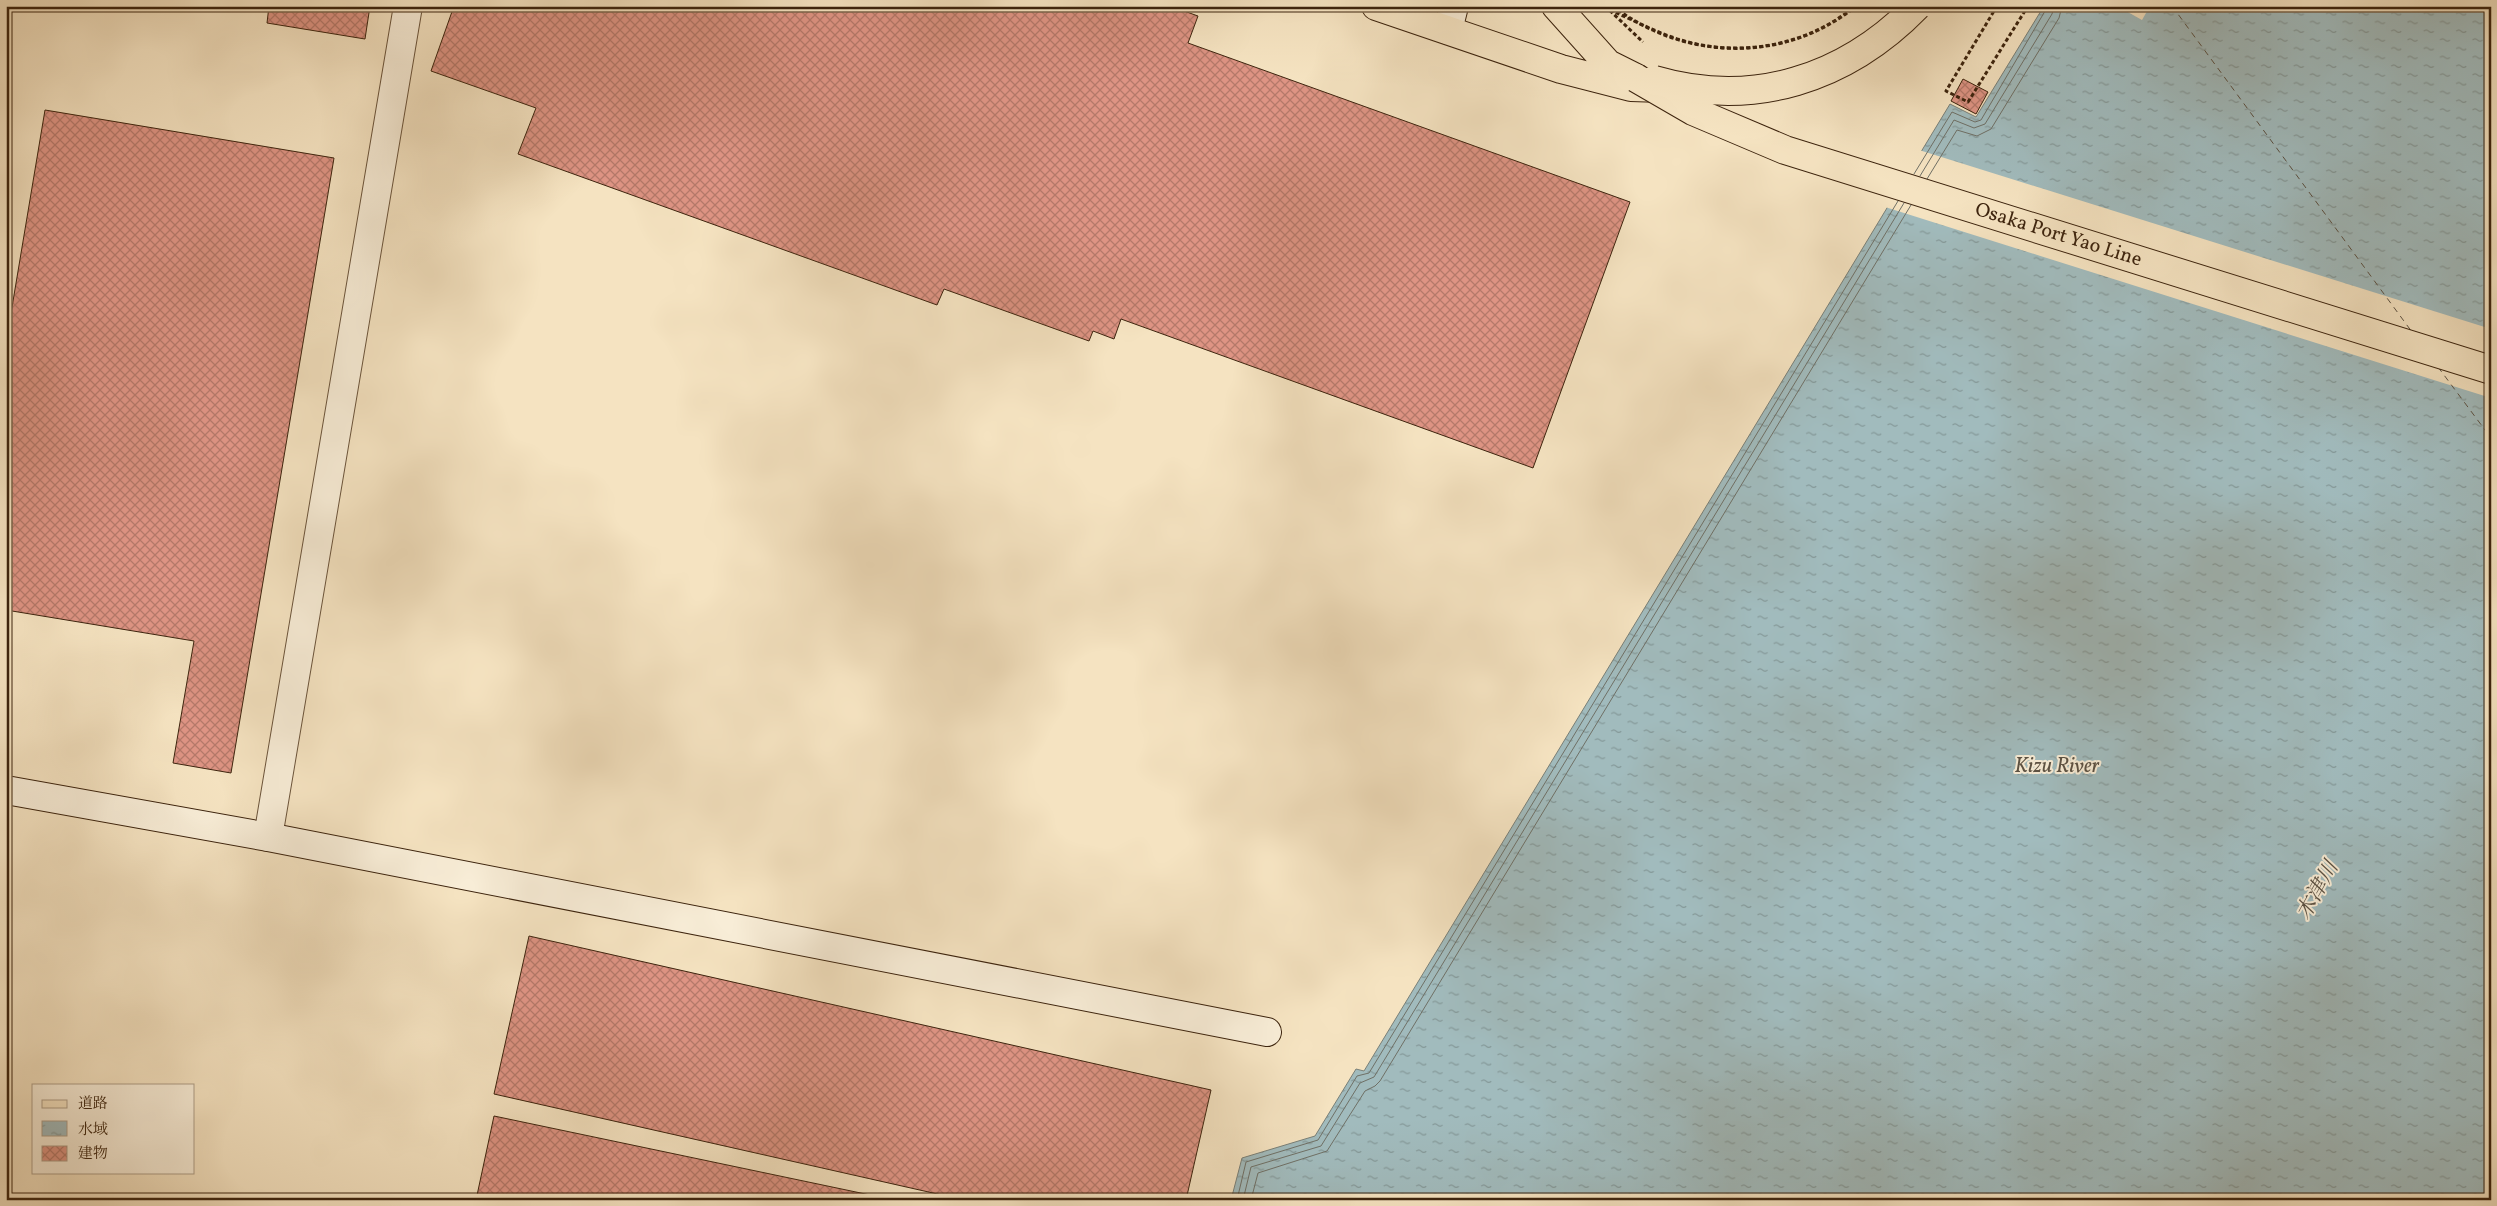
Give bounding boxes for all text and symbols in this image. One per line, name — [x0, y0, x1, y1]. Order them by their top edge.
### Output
street label: Osaka Port Yao Line — [1971, 196, 2145, 274]
water label: Kizu River — [2015, 752, 2100, 781]
water label: 木津川 — [2290, 855, 2347, 926]
legend — [32, 1084, 195, 1174]
text: 道路 — [78, 1094, 108, 1115]
text: 水域 — [78, 1120, 108, 1141]
text: 建物 — [78, 1144, 108, 1165]

